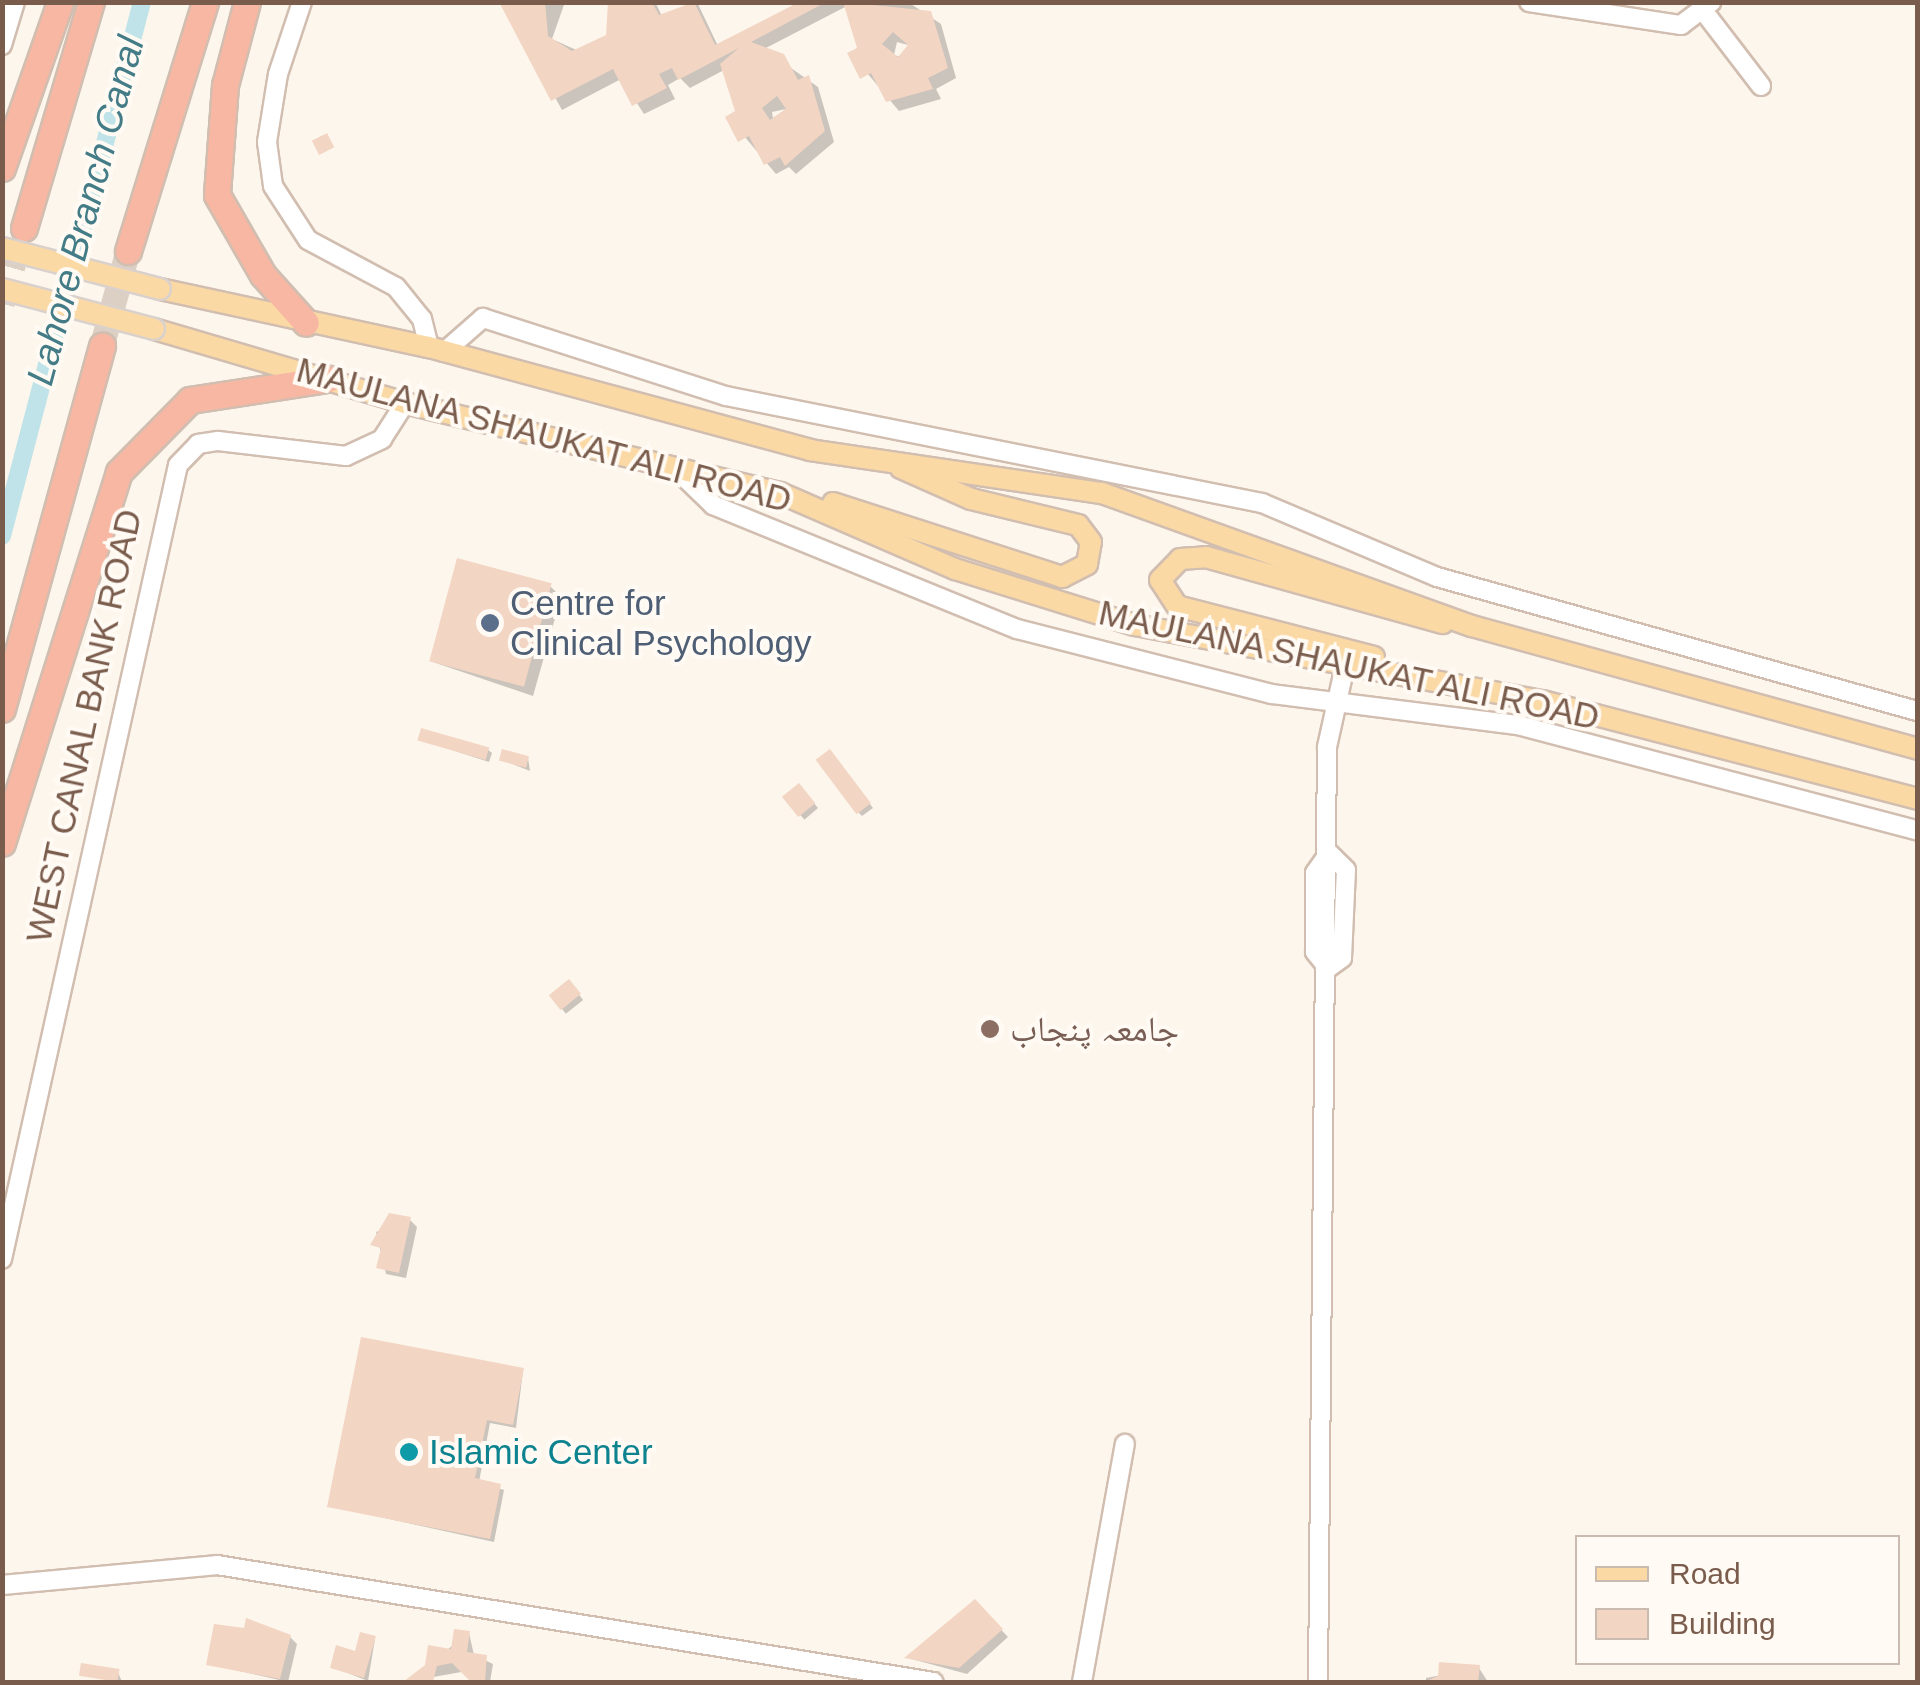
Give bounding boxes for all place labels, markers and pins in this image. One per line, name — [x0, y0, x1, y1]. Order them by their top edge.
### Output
place label: Centre for Clinical Psychology — [510, 582, 812, 664]
marker: Centre for Clinical Psychology — [479, 612, 501, 634]
place label: جامعہ پنجاب — [1010, 1008, 1179, 1050]
marker: جامعہ پنجاب — [979, 1018, 1001, 1040]
place label: Islamic Center — [429, 1431, 653, 1473]
marker: Islamic Center — [398, 1441, 420, 1463]

